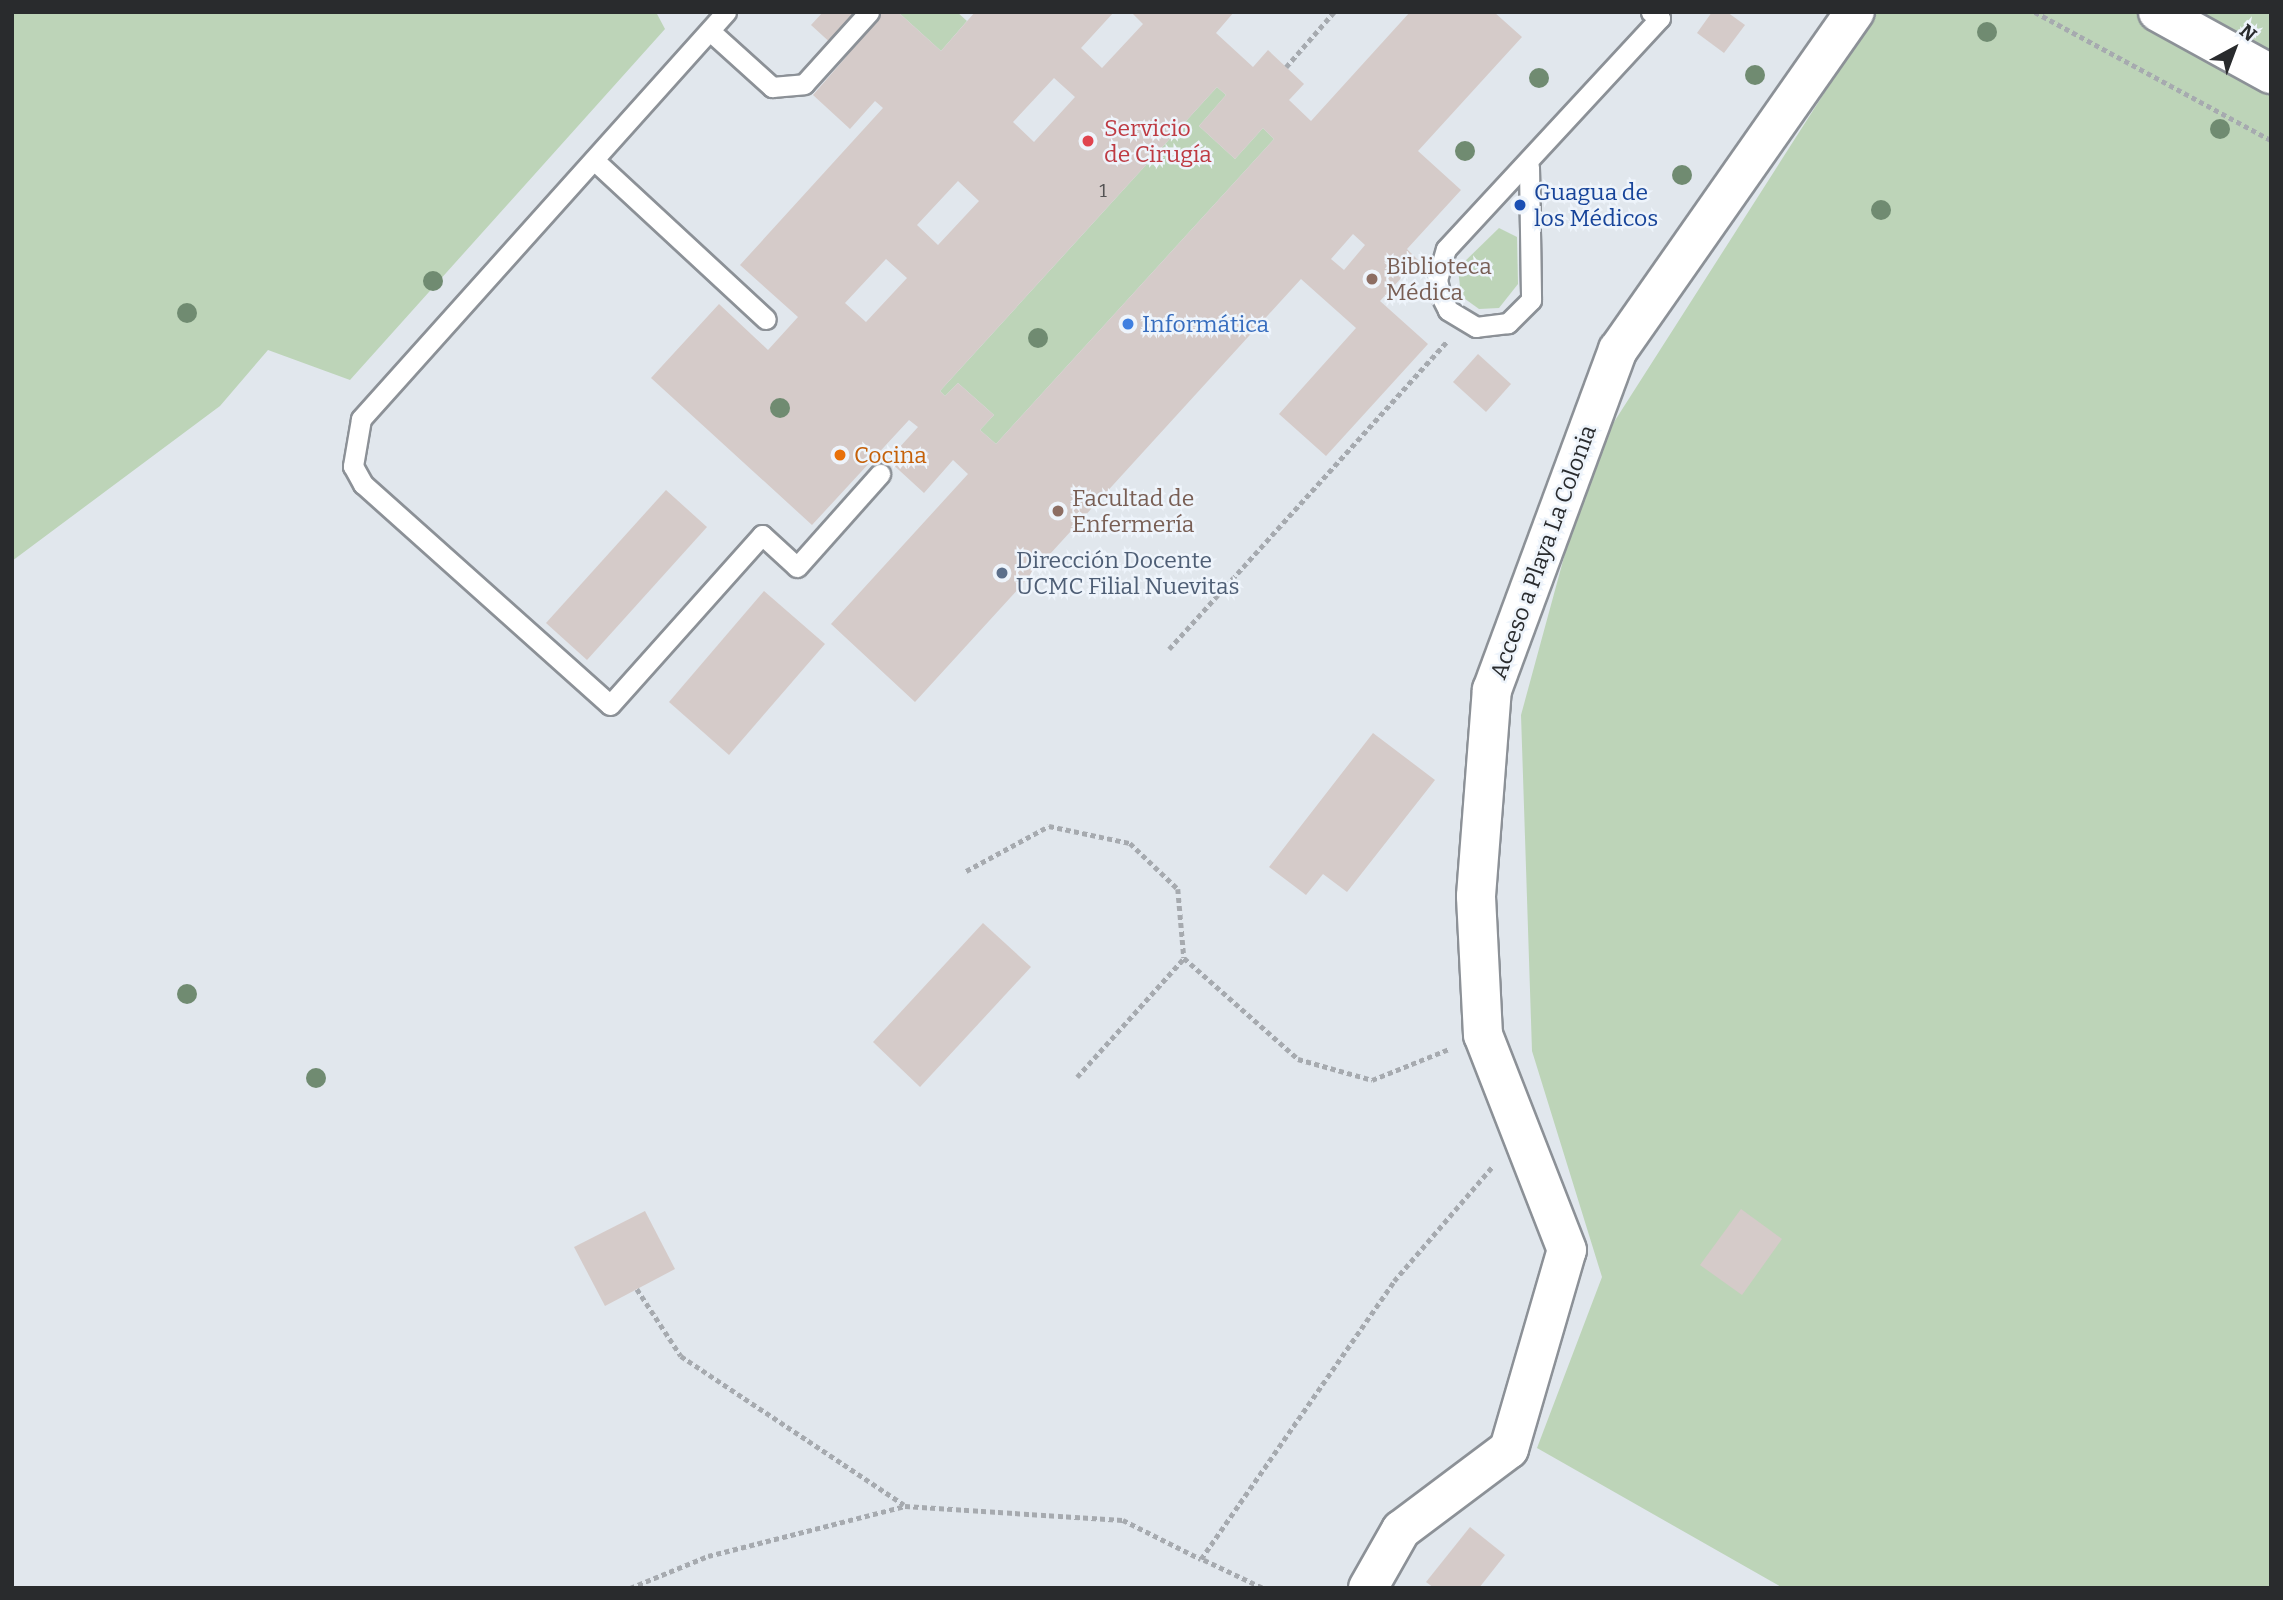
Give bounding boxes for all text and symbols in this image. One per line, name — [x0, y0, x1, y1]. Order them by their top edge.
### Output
north arrow — [2199, 14, 2269, 84]
text: N — [2235, 19, 2261, 46]
place label: Servicio de Cirugía — [1104, 114, 1212, 168]
marker: Servicio de Cirugía — [1078, 131, 1098, 151]
place label: Guagua de los Médicos — [1534, 178, 1658, 232]
house number: 1 — [1099, 180, 1107, 202]
marker: Guagua de los Médicos — [1512, 197, 1528, 213]
place label: Biblioteca Médica — [1386, 252, 1492, 306]
marker: Biblioteca Médica — [1364, 271, 1380, 287]
place label: Informática — [1142, 310, 1269, 338]
marker: Informática — [1120, 316, 1136, 332]
street label: Acceso a Playa La Colonia — [1484, 421, 1602, 683]
place label: Cocina — [854, 441, 927, 469]
marker: Cocina — [832, 447, 848, 463]
place label: Facultad de Enfermería — [1072, 484, 1194, 538]
marker: Facultad de Enfermería — [1050, 503, 1066, 519]
place label: Dirección Docente UCMC Filial Nuevitas — [1016, 546, 1240, 600]
marker: Dirección Docente UCMC Filial Nuevitas — [994, 565, 1010, 581]

